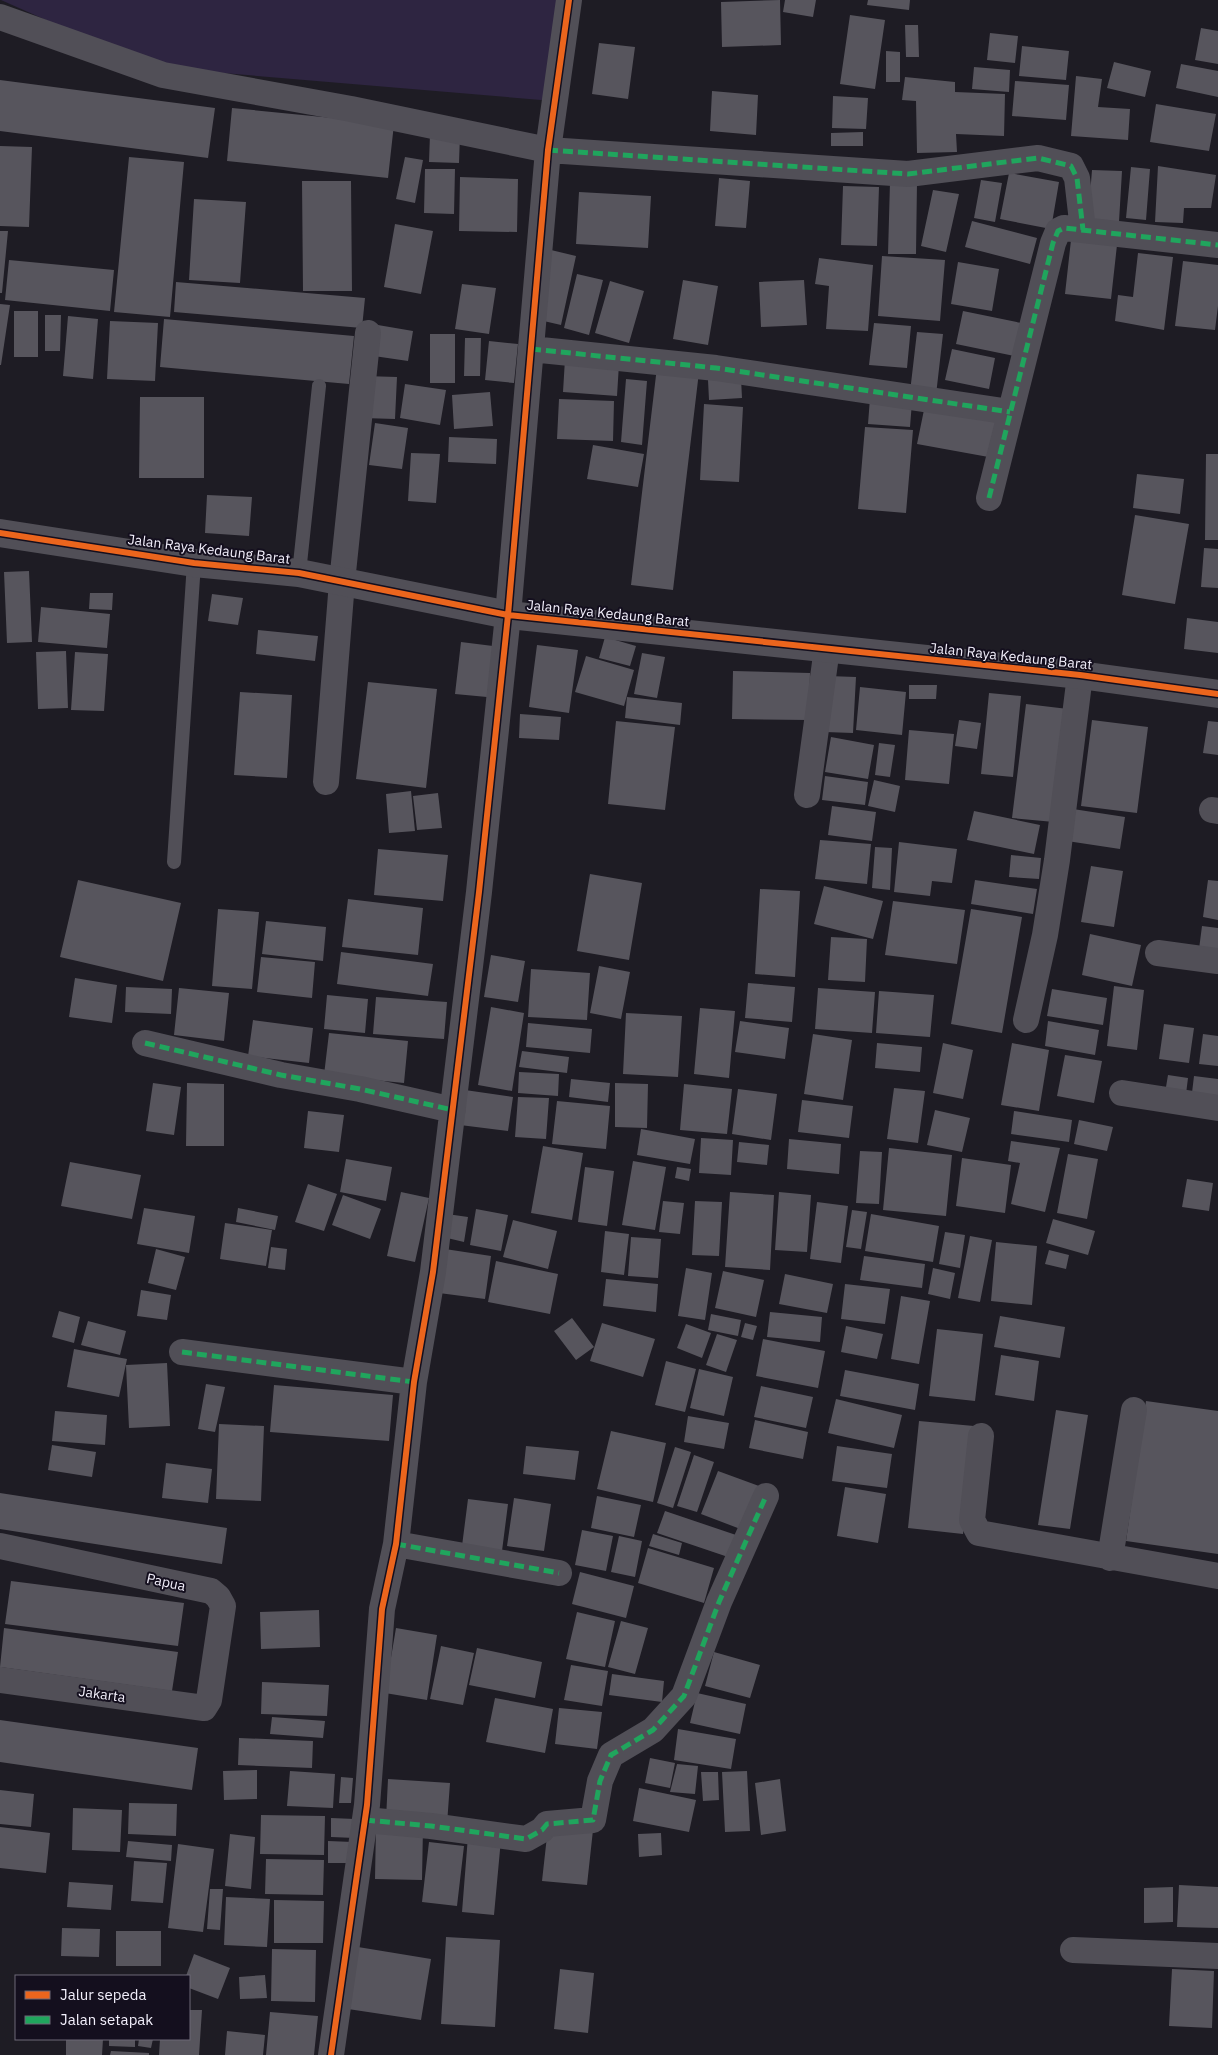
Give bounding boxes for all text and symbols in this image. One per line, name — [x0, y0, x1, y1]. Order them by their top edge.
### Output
street label: Jalan Raya Kedaung Barat — [127, 530, 291, 568]
street label: Jalan Raya Kedaung Barat — [526, 596, 690, 631]
street label: Jalan Raya Kedaung Barat — [929, 639, 1093, 674]
street label: Papua — [145, 1569, 188, 1595]
street label: Jakarta — [77, 1682, 127, 1706]
legend — [15, 1975, 190, 2040]
text: Jalur sepeda — [60, 1985, 147, 2004]
text: Jalan setapak — [60, 2010, 153, 2029]

